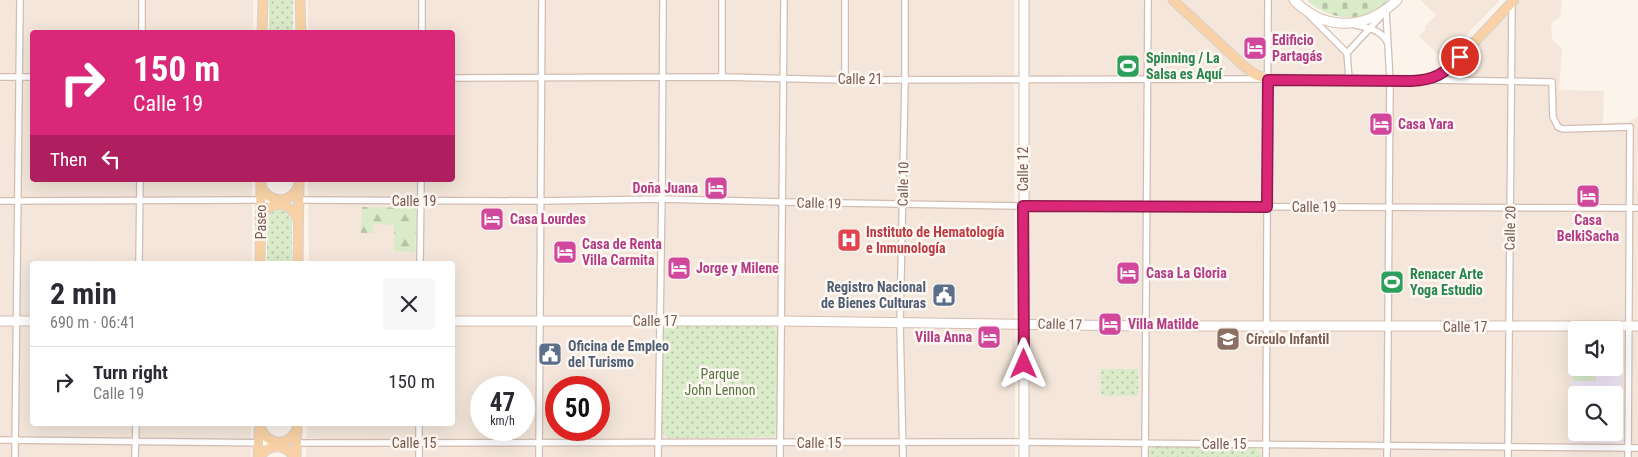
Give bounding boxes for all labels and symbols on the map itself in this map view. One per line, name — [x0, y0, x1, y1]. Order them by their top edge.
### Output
place label: Edificio Partagás — [1272, 32, 1322, 64]
hotel icon: Edificio Partagás — [1242, 35, 1268, 61]
pin — [1439, 36, 1481, 78]
place label: Spinning / La Salsa es Aquí — [1146, 50, 1223, 82]
sports icon: Spinning / La Salsa es Aquí — [1115, 53, 1141, 79]
street label: Calle 21 — [838, 71, 882, 87]
hotel icon: Casa Yara — [1368, 111, 1394, 137]
place label: Casa Yara — [1398, 116, 1454, 132]
street label: Calle 12 — [1015, 147, 1031, 191]
street label: Calle 10 — [895, 161, 911, 206]
hotel icon: Doña Juana — [703, 175, 729, 201]
place label: Doña Juana — [633, 180, 698, 196]
hotel icon: Casa BelkiSacha — [1575, 183, 1601, 209]
street label: Calle 19 — [392, 193, 436, 209]
street label: Calle 19 — [797, 195, 841, 211]
street label: Calle 19 — [1292, 199, 1336, 215]
street label: Paseo — [253, 205, 269, 239]
street label: Calle 20 — [1502, 205, 1518, 250]
hotel icon: Casa Lourdes — [479, 206, 505, 232]
place label: Casa Lourdes — [510, 211, 586, 227]
place label: Casa BelkiSacha — [1557, 212, 1620, 244]
place label: Instituto de Hematología e Inmunología — [866, 224, 1005, 256]
hospital icon: Instituto de Hematología e Inmunología — [836, 227, 862, 253]
place label: Casa de Renta Villa Carmita — [582, 236, 662, 268]
hotel icon: Casa de Renta Villa Carmita — [552, 239, 578, 265]
hotel icon: Jorge y Milene — [666, 255, 692, 281]
place label: Jorge y Milene — [696, 260, 779, 276]
hotel icon: Casa La Gloria — [1115, 260, 1141, 286]
place label: Casa La Gloria — [1146, 265, 1227, 281]
place label: Renacer Arte Yoga Estudio — [1410, 266, 1484, 298]
sports icon: Renacer Arte Yoga Estudio — [1379, 269, 1405, 295]
place label: Registro Nacional de Bienes Culturas — [821, 279, 926, 311]
public building icon: Registro Nacional de Bienes Culturas — [931, 282, 957, 308]
hotel icon: Villa Matilde — [1097, 311, 1123, 337]
street label: Calle 17 — [633, 313, 677, 329]
street label: Calle 17 — [1038, 316, 1083, 332]
place label: Villa Matilde — [1128, 316, 1199, 332]
street label: Calle 17 — [1443, 319, 1487, 335]
hotel icon: Villa Anna — [976, 324, 1002, 350]
school or university icon: Círculo Infantil — [1215, 326, 1241, 352]
place label: Villa Anna — [915, 329, 972, 345]
place label: Círculo Infantil — [1246, 331, 1329, 347]
position arrow — [997, 337, 1049, 389]
place label: Oficina de Empleo del Turismo — [568, 338, 669, 370]
public building icon: Oficina de Empleo del Turismo — [537, 341, 563, 367]
park label: Parque John Lennon — [684, 366, 756, 398]
speed limit sign: 50 — [545, 376, 610, 441]
street label: Calle 15 — [392, 435, 436, 451]
street label: Calle 15 — [797, 435, 841, 451]
street label: Calle 15 — [1202, 436, 1246, 452]

